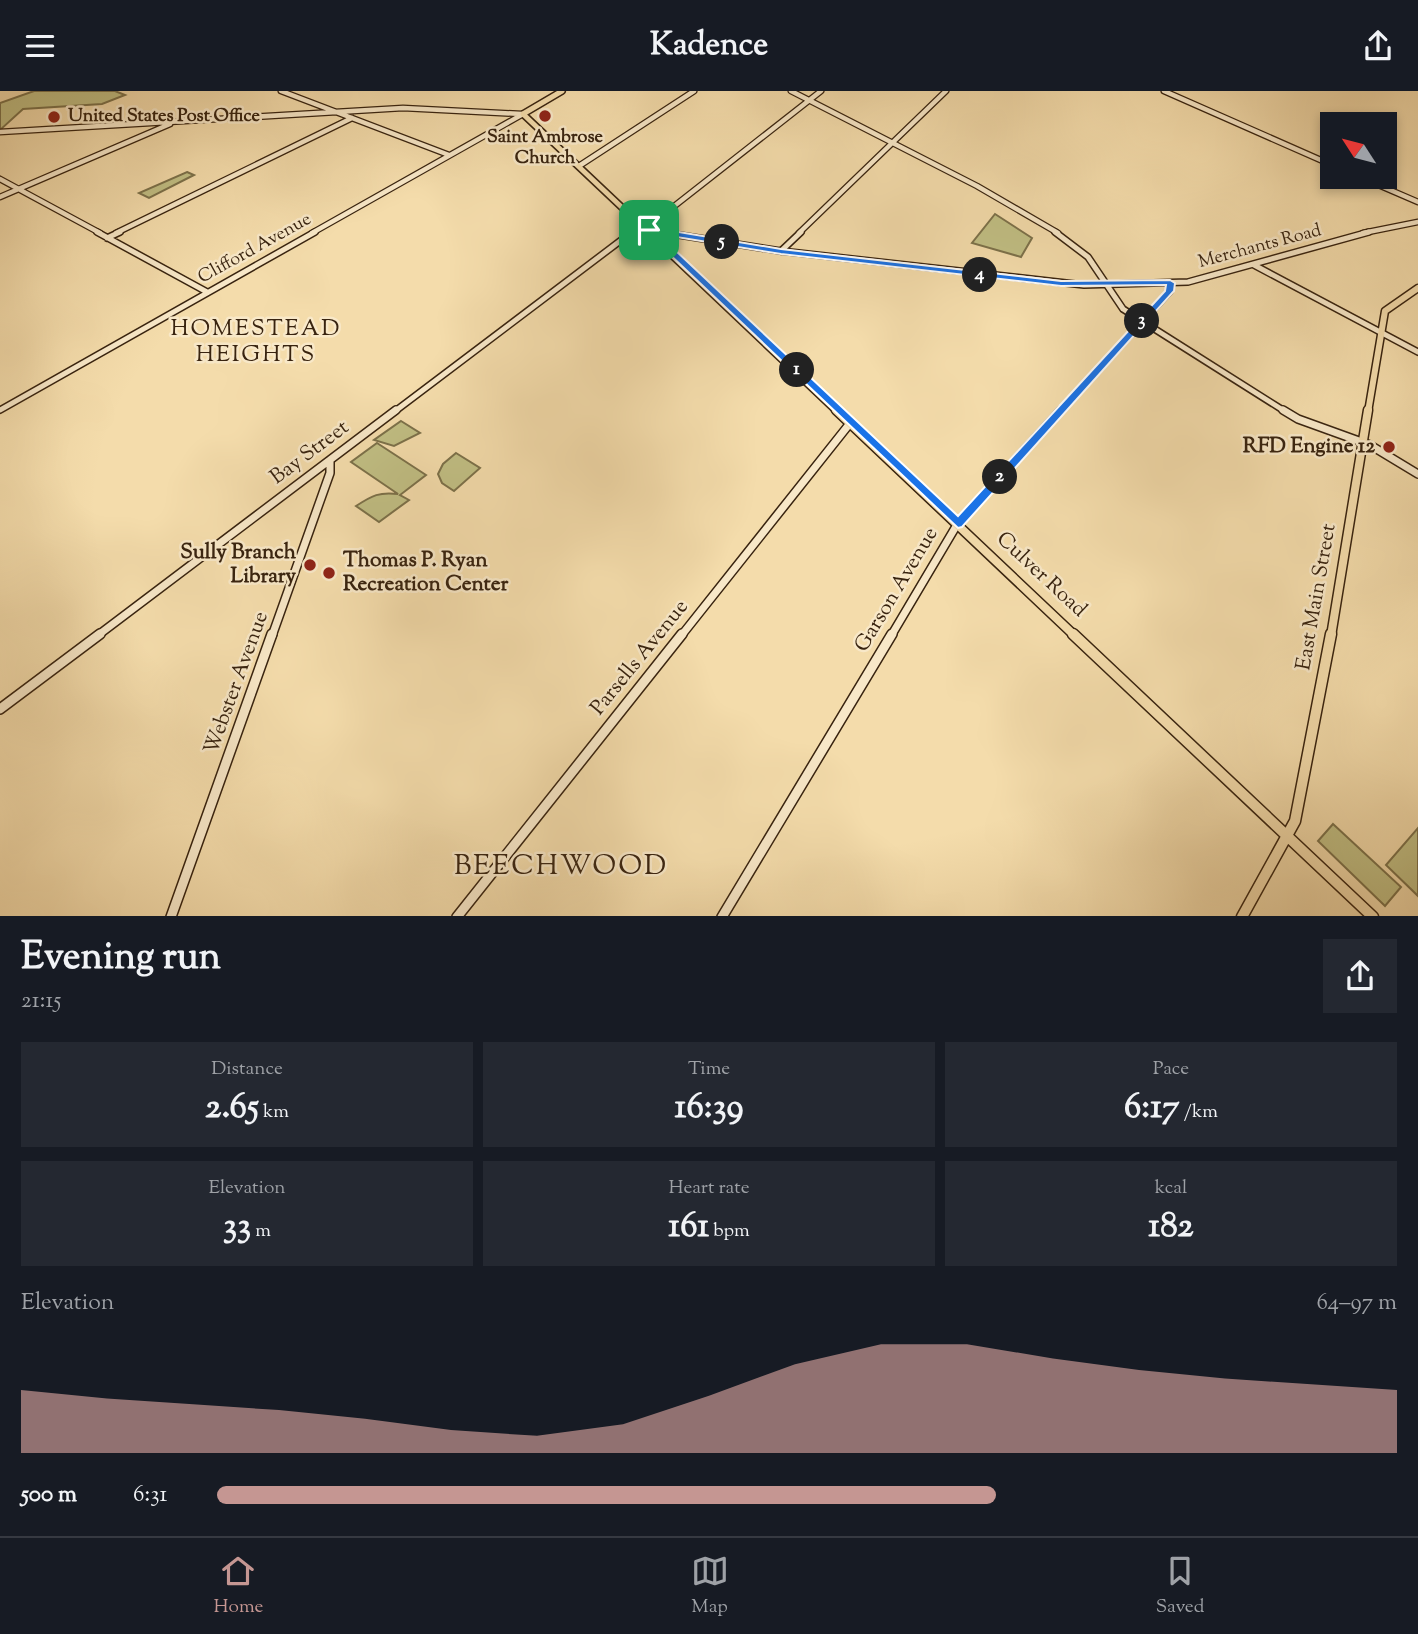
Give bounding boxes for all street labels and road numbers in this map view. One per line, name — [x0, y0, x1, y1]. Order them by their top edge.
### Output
street label: Clifford Avenue — [194, 207, 316, 291]
street label: Merchants Road — [1196, 218, 1324, 276]
street label: Bay Street — [264, 413, 356, 493]
street label: East Main Street — [1289, 521, 1345, 673]
street label: Garson Avenue — [848, 522, 946, 658]
street label: Culver Road — [989, 525, 1093, 625]
street label: Parsells Avenue — [584, 594, 696, 722]
street label: Webster Avenue — [197, 607, 277, 759]

